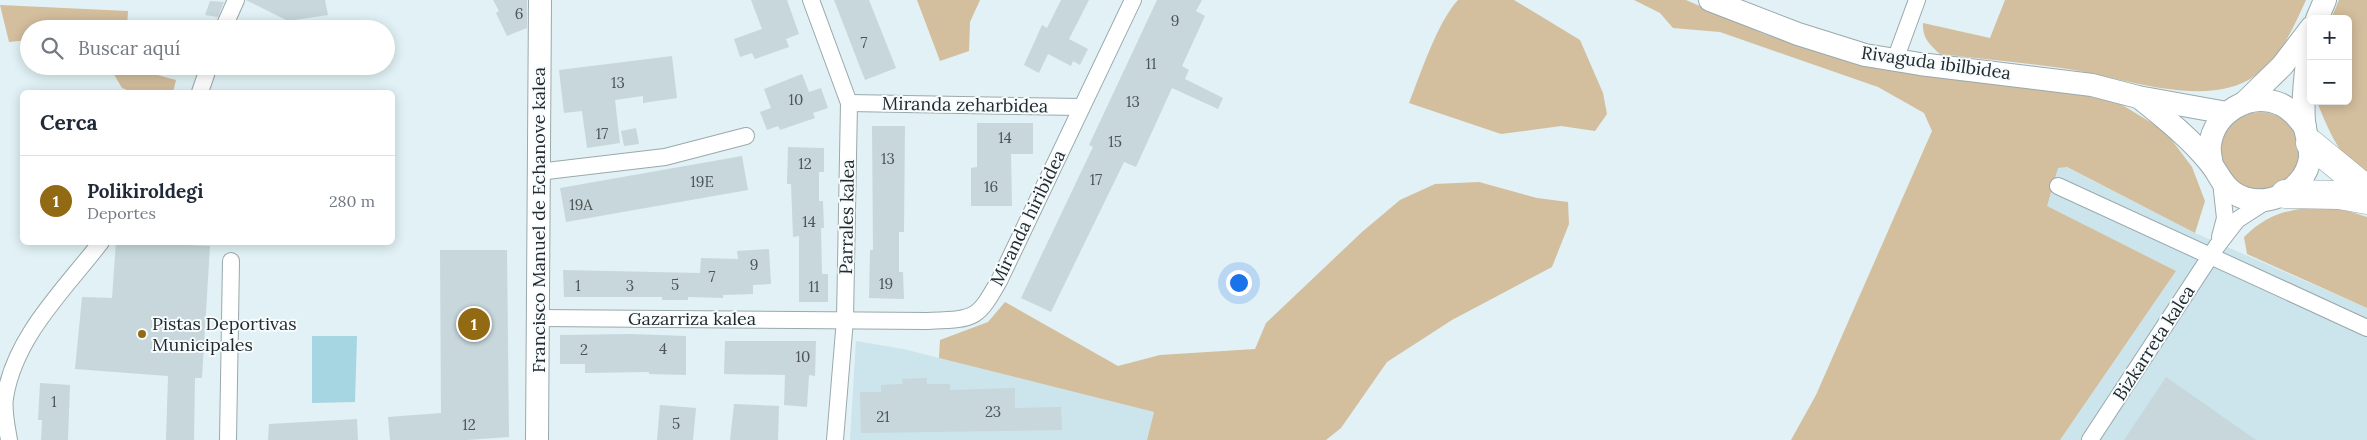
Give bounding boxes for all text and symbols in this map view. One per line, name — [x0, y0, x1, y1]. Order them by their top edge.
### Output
house number: 6 — [515, 4, 523, 23]
house number: 9 — [1171, 11, 1179, 30]
map controls — [2307, 15, 2352, 105]
button: + — [2307, 15, 2352, 60]
search box — [20, 20, 395, 75]
house number: 7 — [861, 33, 868, 52]
icon: search — [38, 34, 66, 62]
text: Buscar aquí — [78, 36, 180, 60]
street label: Rivaguda ibilbidea — [1860, 41, 2012, 84]
house number: 11 — [1146, 54, 1156, 73]
button: − — [2307, 60, 2352, 105]
street label: Francisco Manuel de Echanove kalea — [527, 67, 550, 373]
house number: 13 — [611, 73, 625, 92]
house number: 10 — [789, 90, 803, 109]
street label: Miranda zeharbidea — [882, 92, 1048, 117]
house number: 13 — [1126, 92, 1140, 111]
text: Cerca — [40, 109, 98, 136]
house number: 17 — [596, 124, 608, 143]
house number: 14 — [998, 128, 1012, 147]
house number: 15 — [1108, 132, 1122, 151]
street label: Miranda hiribidea — [985, 146, 1070, 289]
house number: 13 — [881, 149, 895, 168]
house number: 12 — [798, 154, 812, 173]
street label: Parrales kalea — [834, 159, 859, 275]
house number: 17 — [1090, 170, 1102, 189]
house number: 19E — [690, 172, 714, 191]
house number: 16 — [984, 177, 998, 196]
text: Polikiroldegi — [87, 179, 203, 203]
text: 1 — [53, 191, 59, 211]
text: 280 m — [329, 191, 375, 211]
house number: 19A — [569, 195, 593, 214]
text: Deportes — [87, 203, 156, 223]
house number: 14 — [802, 212, 816, 231]
house number: 9 — [750, 255, 758, 274]
house number: 7 — [709, 267, 716, 286]
your location — [1226, 270, 1252, 296]
house number: 19 — [879, 274, 893, 293]
house number: 5 — [671, 275, 679, 294]
house number: 1 — [575, 276, 581, 295]
house number: 3 — [626, 276, 634, 295]
house number: 11 — [809, 277, 819, 296]
street label: Bizkarreta kalea — [2108, 281, 2199, 405]
pin: 1 — [458, 305, 490, 343]
street label: Gazarriza kalea — [628, 307, 756, 330]
place label: Pistas Deportivas Municipales — [152, 312, 297, 356]
marker: Pistas Deportivas Municipales — [136, 328, 148, 340]
house number: 4 — [659, 339, 667, 358]
house number: 2 — [580, 340, 588, 359]
house number: 10 — [796, 347, 810, 366]
house number: 1 — [51, 392, 57, 411]
house number: 23 — [985, 402, 1001, 421]
house number: 21 — [876, 407, 890, 426]
house number: 5 — [672, 414, 680, 433]
house number: 12 — [462, 415, 476, 434]

